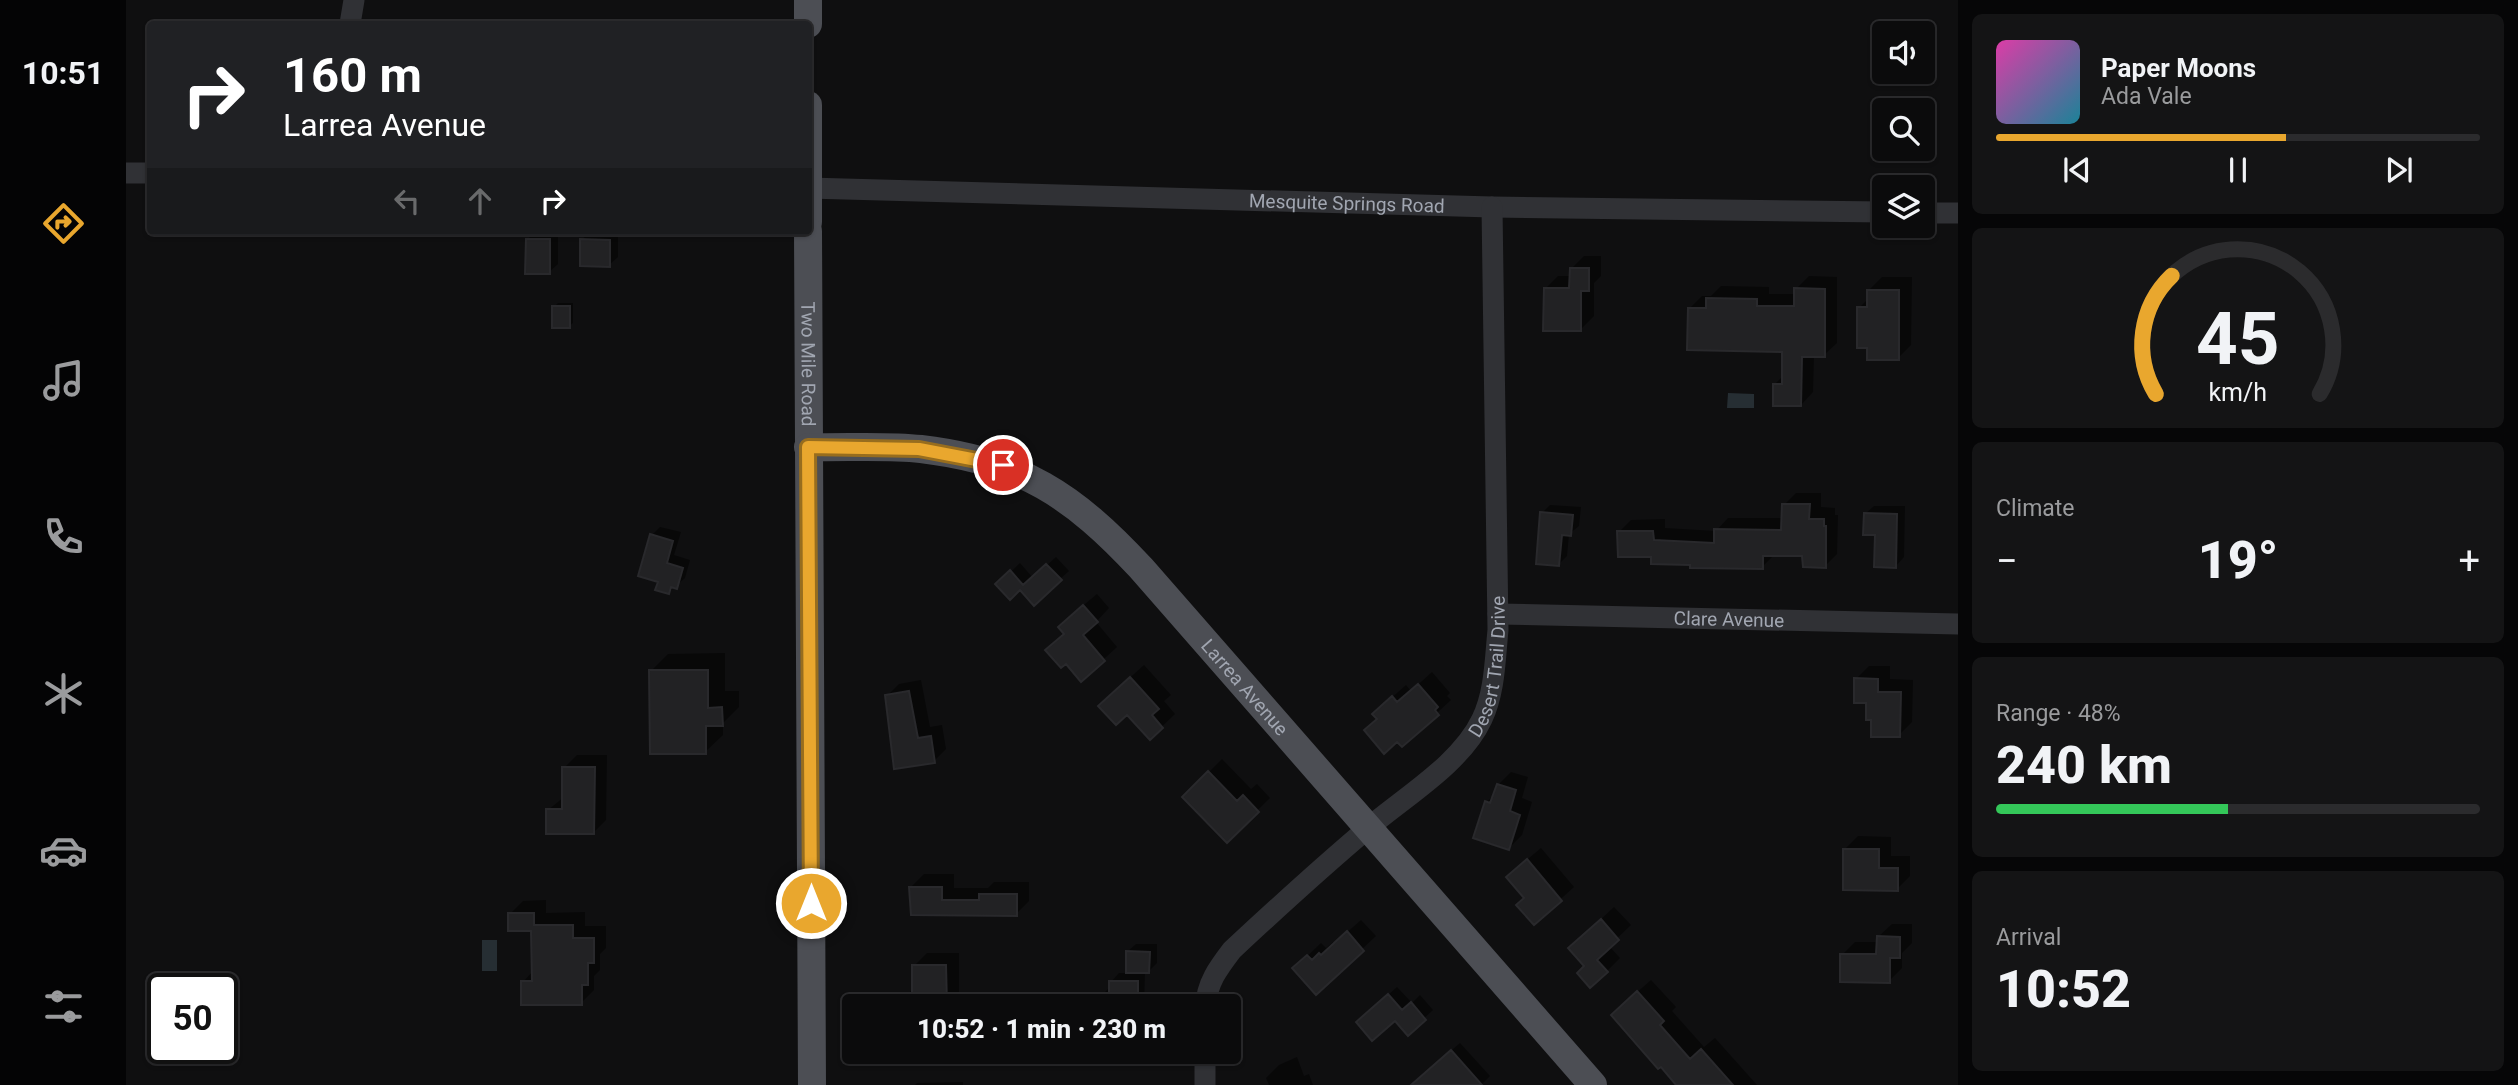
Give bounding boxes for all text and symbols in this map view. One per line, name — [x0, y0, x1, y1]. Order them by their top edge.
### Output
map controls — [1872, 21, 1935, 238]
button: sound — [1872, 21, 1935, 84]
text: 160 m — [283, 47, 422, 104]
icon: right — [168, 49, 259, 140]
text: Paper Moons — [2101, 53, 2256, 83]
text: 10:51 — [22, 54, 104, 92]
text: Ada Vale — [2101, 83, 2192, 110]
button: search — [1872, 98, 1935, 161]
text: Larrea Avenue — [283, 106, 486, 144]
icon: previous — [2058, 151, 2096, 189]
icon: pause — [2219, 151, 2257, 189]
icon: next — [2380, 151, 2418, 189]
button: layers — [1872, 175, 1935, 238]
icon: left — [388, 182, 426, 220]
icon: ahead — [461, 182, 499, 220]
icon: right — [534, 182, 572, 220]
street label: Mesquite Springs Road — [1249, 189, 1445, 218]
icon: directions — [39, 199, 88, 248]
text: 45 — [2196, 297, 2280, 383]
street label: Two Mile Road — [796, 301, 820, 427]
icon: music — [39, 356, 88, 405]
text: km/h — [2209, 378, 2267, 407]
pin — [973, 435, 1033, 495]
icon: arrive — [984, 446, 1022, 484]
text: Climate — [1996, 495, 2075, 522]
icon: phone — [39, 512, 88, 561]
text: 19° — [2198, 530, 2278, 591]
text: − — [1996, 539, 2018, 583]
text: + — [2458, 539, 2480, 583]
street label: Desert Trail Drive — [1464, 596, 1510, 741]
street label: Clare Avenue — [1673, 607, 1784, 632]
street label: Larrea Avenue — [1196, 634, 1293, 740]
icon: climate — [39, 669, 88, 718]
text: Range · 48% — [1996, 700, 2121, 727]
text: 240 km — [1996, 735, 2172, 796]
icon: car — [39, 826, 88, 875]
position arrow — [774, 866, 848, 940]
text: Arrival — [1996, 924, 2061, 951]
text: 10:52 — [1996, 959, 2131, 1020]
speed limit sign: 50 — [147, 973, 238, 1064]
icon: filters — [39, 982, 88, 1031]
text: 10:52 · 1 min · 230 m — [917, 1014, 1166, 1044]

